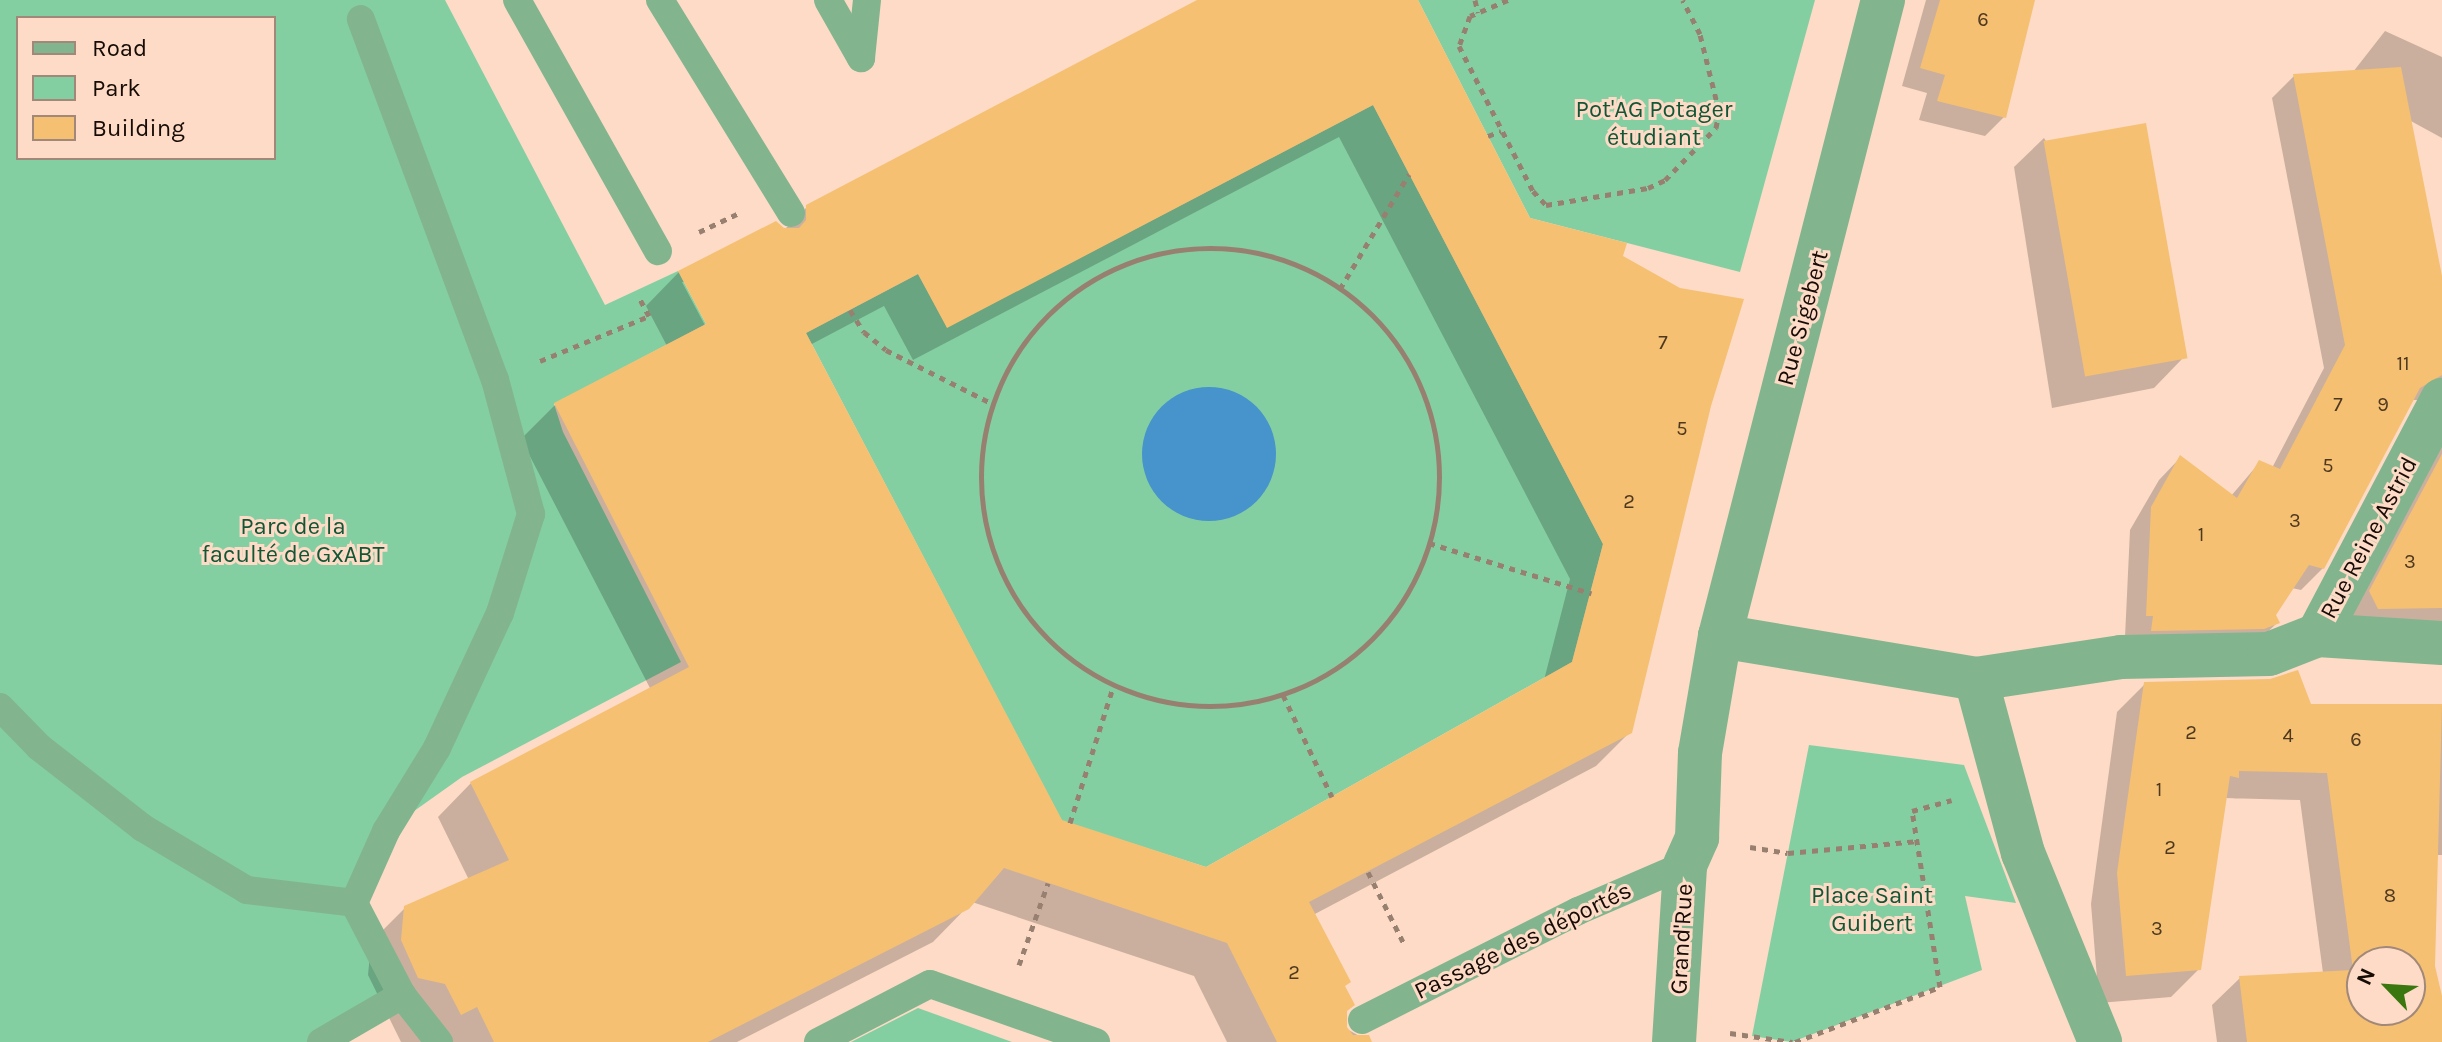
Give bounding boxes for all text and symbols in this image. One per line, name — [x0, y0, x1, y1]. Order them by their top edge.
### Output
house number: 6 — [1977, 7, 1989, 31]
legend — [16, 16, 276, 160]
text: Road — [92, 34, 147, 62]
text: Park — [92, 74, 141, 102]
park label: Pot'AG Potager étudiant — [1576, 96, 1732, 152]
text: Building — [92, 114, 185, 142]
street label: Rue Sigebert — [1771, 247, 1835, 389]
house number: 7 — [1658, 330, 1668, 354]
house number: 11 — [2396, 351, 2410, 375]
house number: 7 — [2333, 392, 2343, 416]
house number: 9 — [2377, 392, 2389, 416]
house number: 5 — [1676, 416, 1688, 440]
street label: Rue Reine Astrid — [2314, 452, 2424, 624]
house number: 5 — [2322, 453, 2334, 477]
house number: 2 — [1623, 489, 1635, 513]
house number: 3 — [2289, 508, 2301, 532]
park label: Parc de la faculté de GxABT — [202, 513, 384, 569]
house number: 1 — [2198, 522, 2204, 546]
house number: 3 — [2404, 549, 2416, 573]
house number: 2 — [2185, 720, 2197, 744]
house number: 4 — [2282, 723, 2294, 747]
house number: 6 — [2350, 727, 2362, 751]
house number: 1 — [2156, 777, 2162, 801]
house number: 2 — [2164, 835, 2176, 859]
street label: Passage des déportés — [1410, 876, 1636, 1006]
park label: Place Saint Guibert — [1811, 882, 1933, 938]
street label: Grand'Rue — [1665, 883, 1699, 995]
house number: 8 — [2384, 883, 2396, 907]
house number: 3 — [2151, 916, 2163, 940]
north arrow — [2346, 946, 2426, 1026]
house number: 2 — [1288, 960, 1300, 984]
text: N — [2351, 964, 2381, 989]

